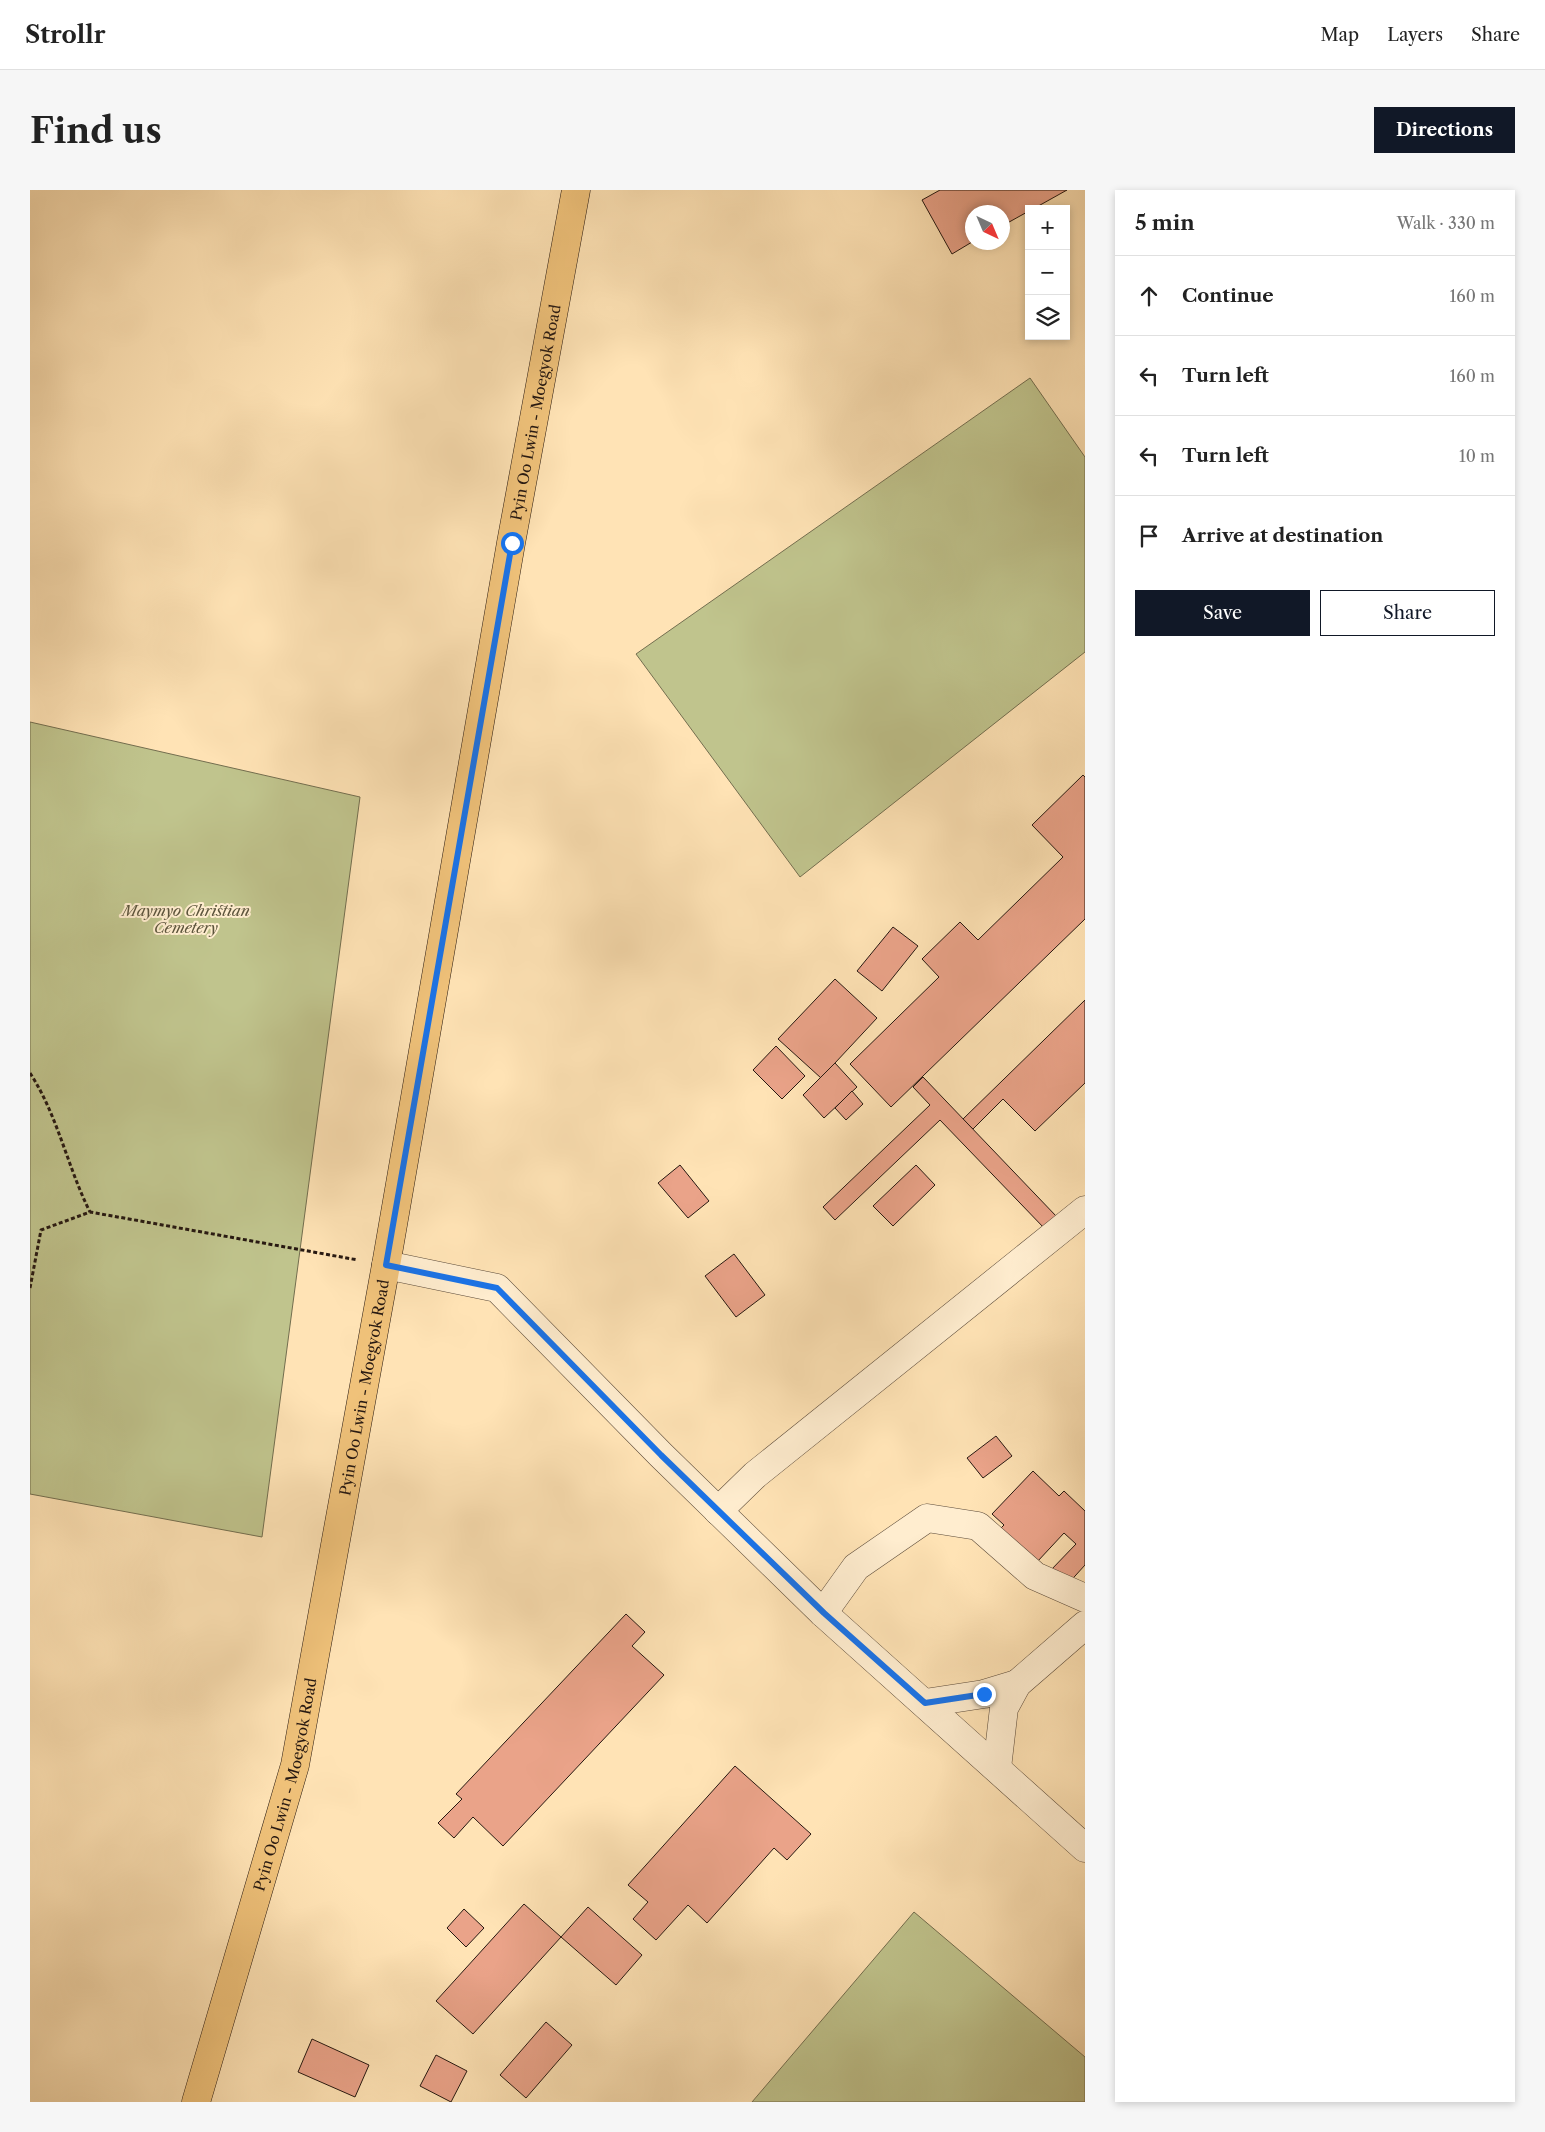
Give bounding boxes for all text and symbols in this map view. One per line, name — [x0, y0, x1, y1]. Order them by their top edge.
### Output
text: Strollr — [25, 20, 105, 49]
text: Map — [1321, 24, 1359, 46]
text: Layers — [1387, 24, 1443, 46]
text: Share — [1471, 24, 1520, 46]
button: Directions — [1374, 107, 1515, 153]
text: Find us — [30, 109, 162, 152]
north arrow — [965, 205, 1010, 250]
map controls — [1025, 205, 1070, 340]
button: + — [1025, 205, 1070, 250]
text: 5 min — [1135, 210, 1195, 235]
text: Walk · 330 m — [1397, 213, 1495, 233]
button: − — [1025, 250, 1070, 295]
icon: ahead — [1135, 282, 1163, 310]
text: Continue — [1182, 284, 1274, 307]
text: 160 m — [1450, 286, 1495, 306]
button: layers — [1025, 295, 1070, 340]
street label: Pyin Oo Lwin - Moegyok Road — [506, 303, 564, 522]
icon: left — [1135, 362, 1163, 390]
text: Turn left — [1182, 364, 1269, 387]
text: 160 m — [1450, 366, 1495, 386]
icon: left — [1135, 442, 1163, 470]
text: Turn left — [1182, 444, 1269, 467]
text: 10 m — [1459, 446, 1495, 466]
icon: arrive — [1135, 522, 1163, 550]
text: Arrive at destination — [1182, 524, 1383, 547]
route start — [501, 532, 524, 555]
button: Save — [1135, 590, 1310, 636]
button: Share — [1320, 590, 1495, 636]
park label: Maymyo Christian Cemetery — [120, 901, 250, 937]
street label: Pyin Oo Lwin - Moegyok Road — [335, 1278, 393, 1497]
street label: Pyin Oo Lwin - Moegyok Road — [249, 1676, 320, 1893]
route end — [973, 1683, 996, 1706]

